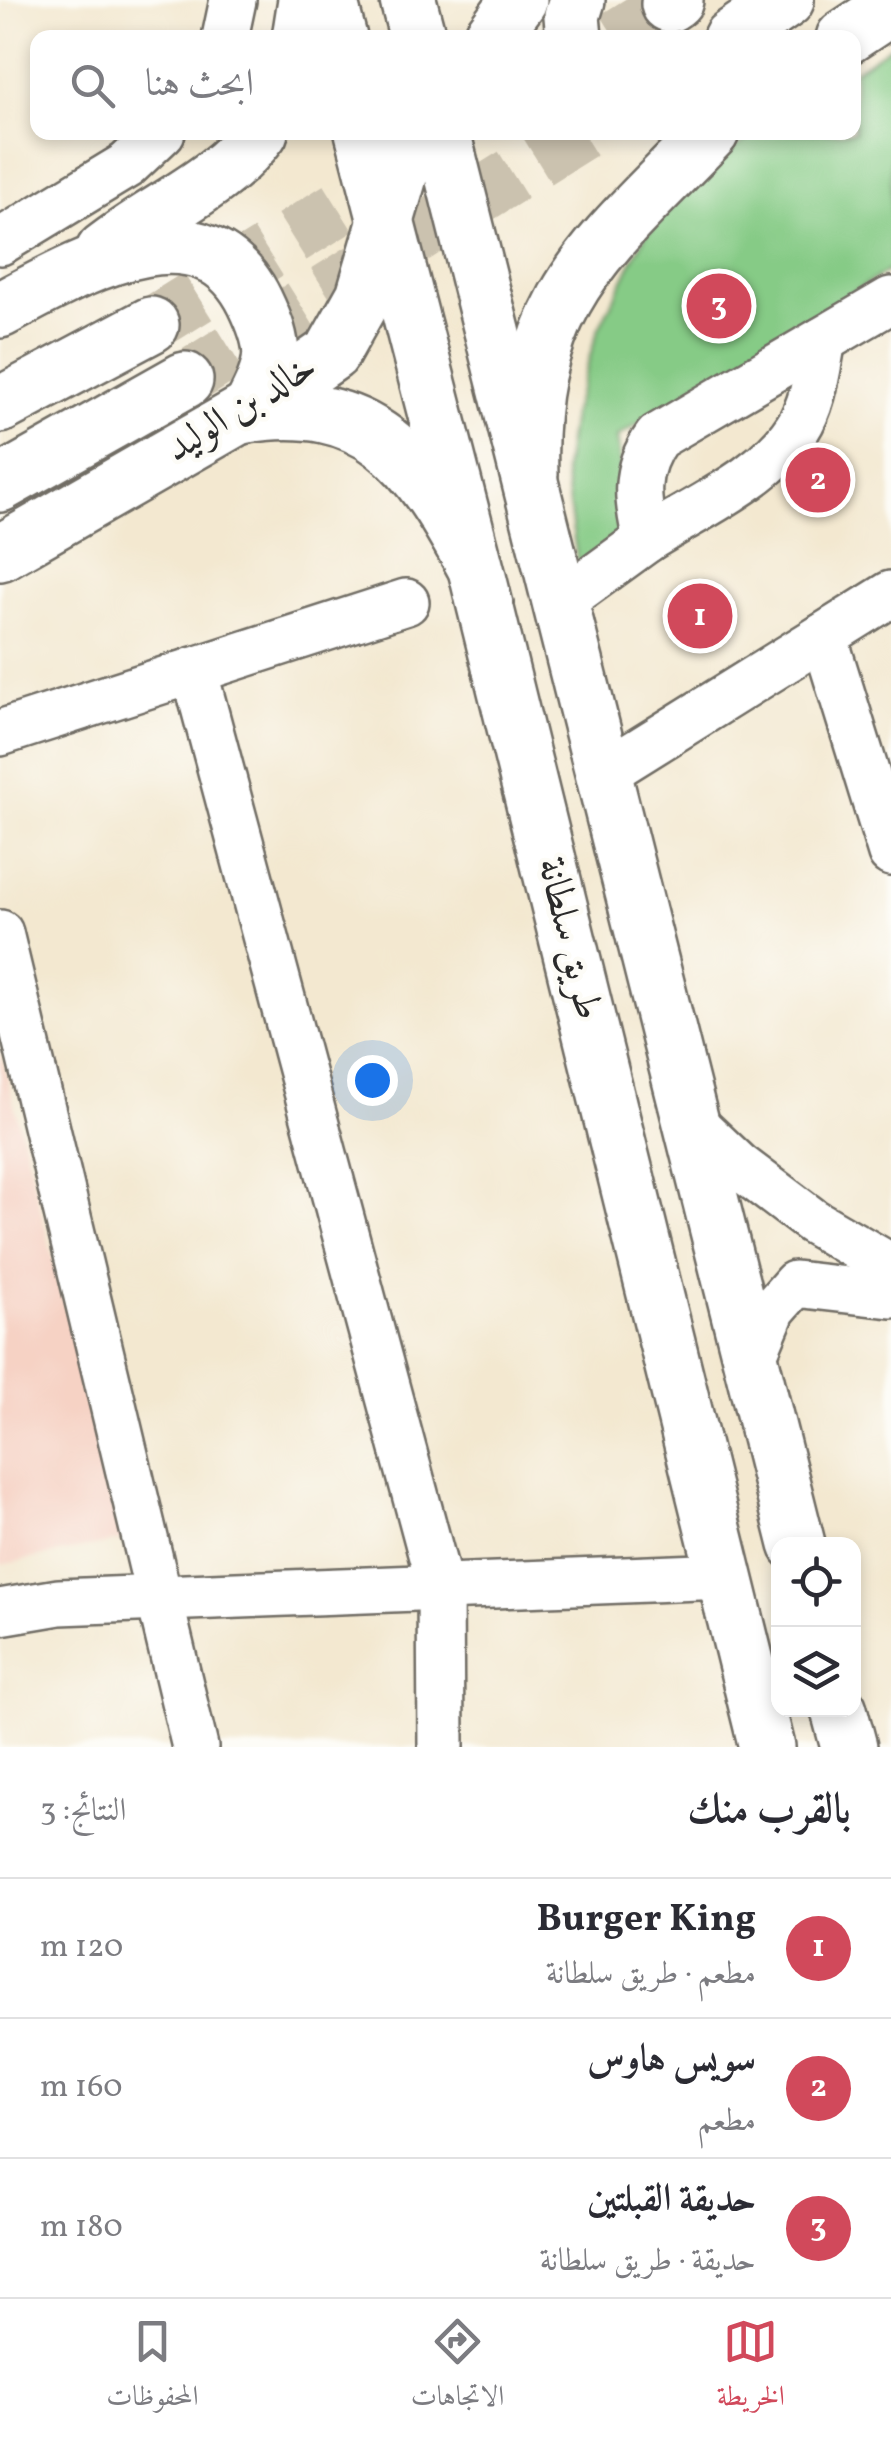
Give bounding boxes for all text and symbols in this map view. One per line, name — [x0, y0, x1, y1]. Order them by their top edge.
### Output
search box — [30, 30, 861, 140]
icon: search — [65, 58, 120, 113]
text: ابحث هنا — [145, 59, 254, 112]
pin: 3 — [686, 268, 752, 344]
street label: خالد بن الوليد — [155, 340, 329, 478]
pin: 2 — [786, 442, 850, 518]
pin: 1 — [668, 578, 732, 654]
street label: طريق سلطانة — [521, 852, 615, 1026]
your location — [347, 1055, 398, 1106]
map controls — [771, 1537, 861, 1717]
button: locate — [771, 1537, 861, 1627]
button: layers — [771, 1627, 861, 1717]
text: بالقرب منك — [687, 1782, 851, 1841]
text: النتائج: 3 — [40, 1790, 127, 1834]
text: Burger King — [537, 1894, 756, 1947]
text: 120 m — [40, 1926, 123, 1970]
text: 1 — [812, 1926, 825, 1970]
text: مطعم · طريق سلطانة — [546, 1953, 756, 1997]
text: سويس هاوس — [587, 2034, 756, 2087]
text: 160 m — [40, 2066, 123, 2110]
text: 2 — [810, 2066, 827, 2110]
text: مطعم — [698, 2100, 756, 2144]
text: حدیقة القبلتین — [587, 2174, 756, 2227]
text: 180 m — [40, 2206, 123, 2250]
text: 3 — [810, 2206, 827, 2250]
text: حديقة · طريق سلطانة — [540, 2240, 756, 2284]
tab: المحفوظات — [106, 2314, 198, 2423]
tab: الاتجاهات — [411, 2314, 504, 2423]
tab: الخريطة — [717, 2314, 785, 2423]

